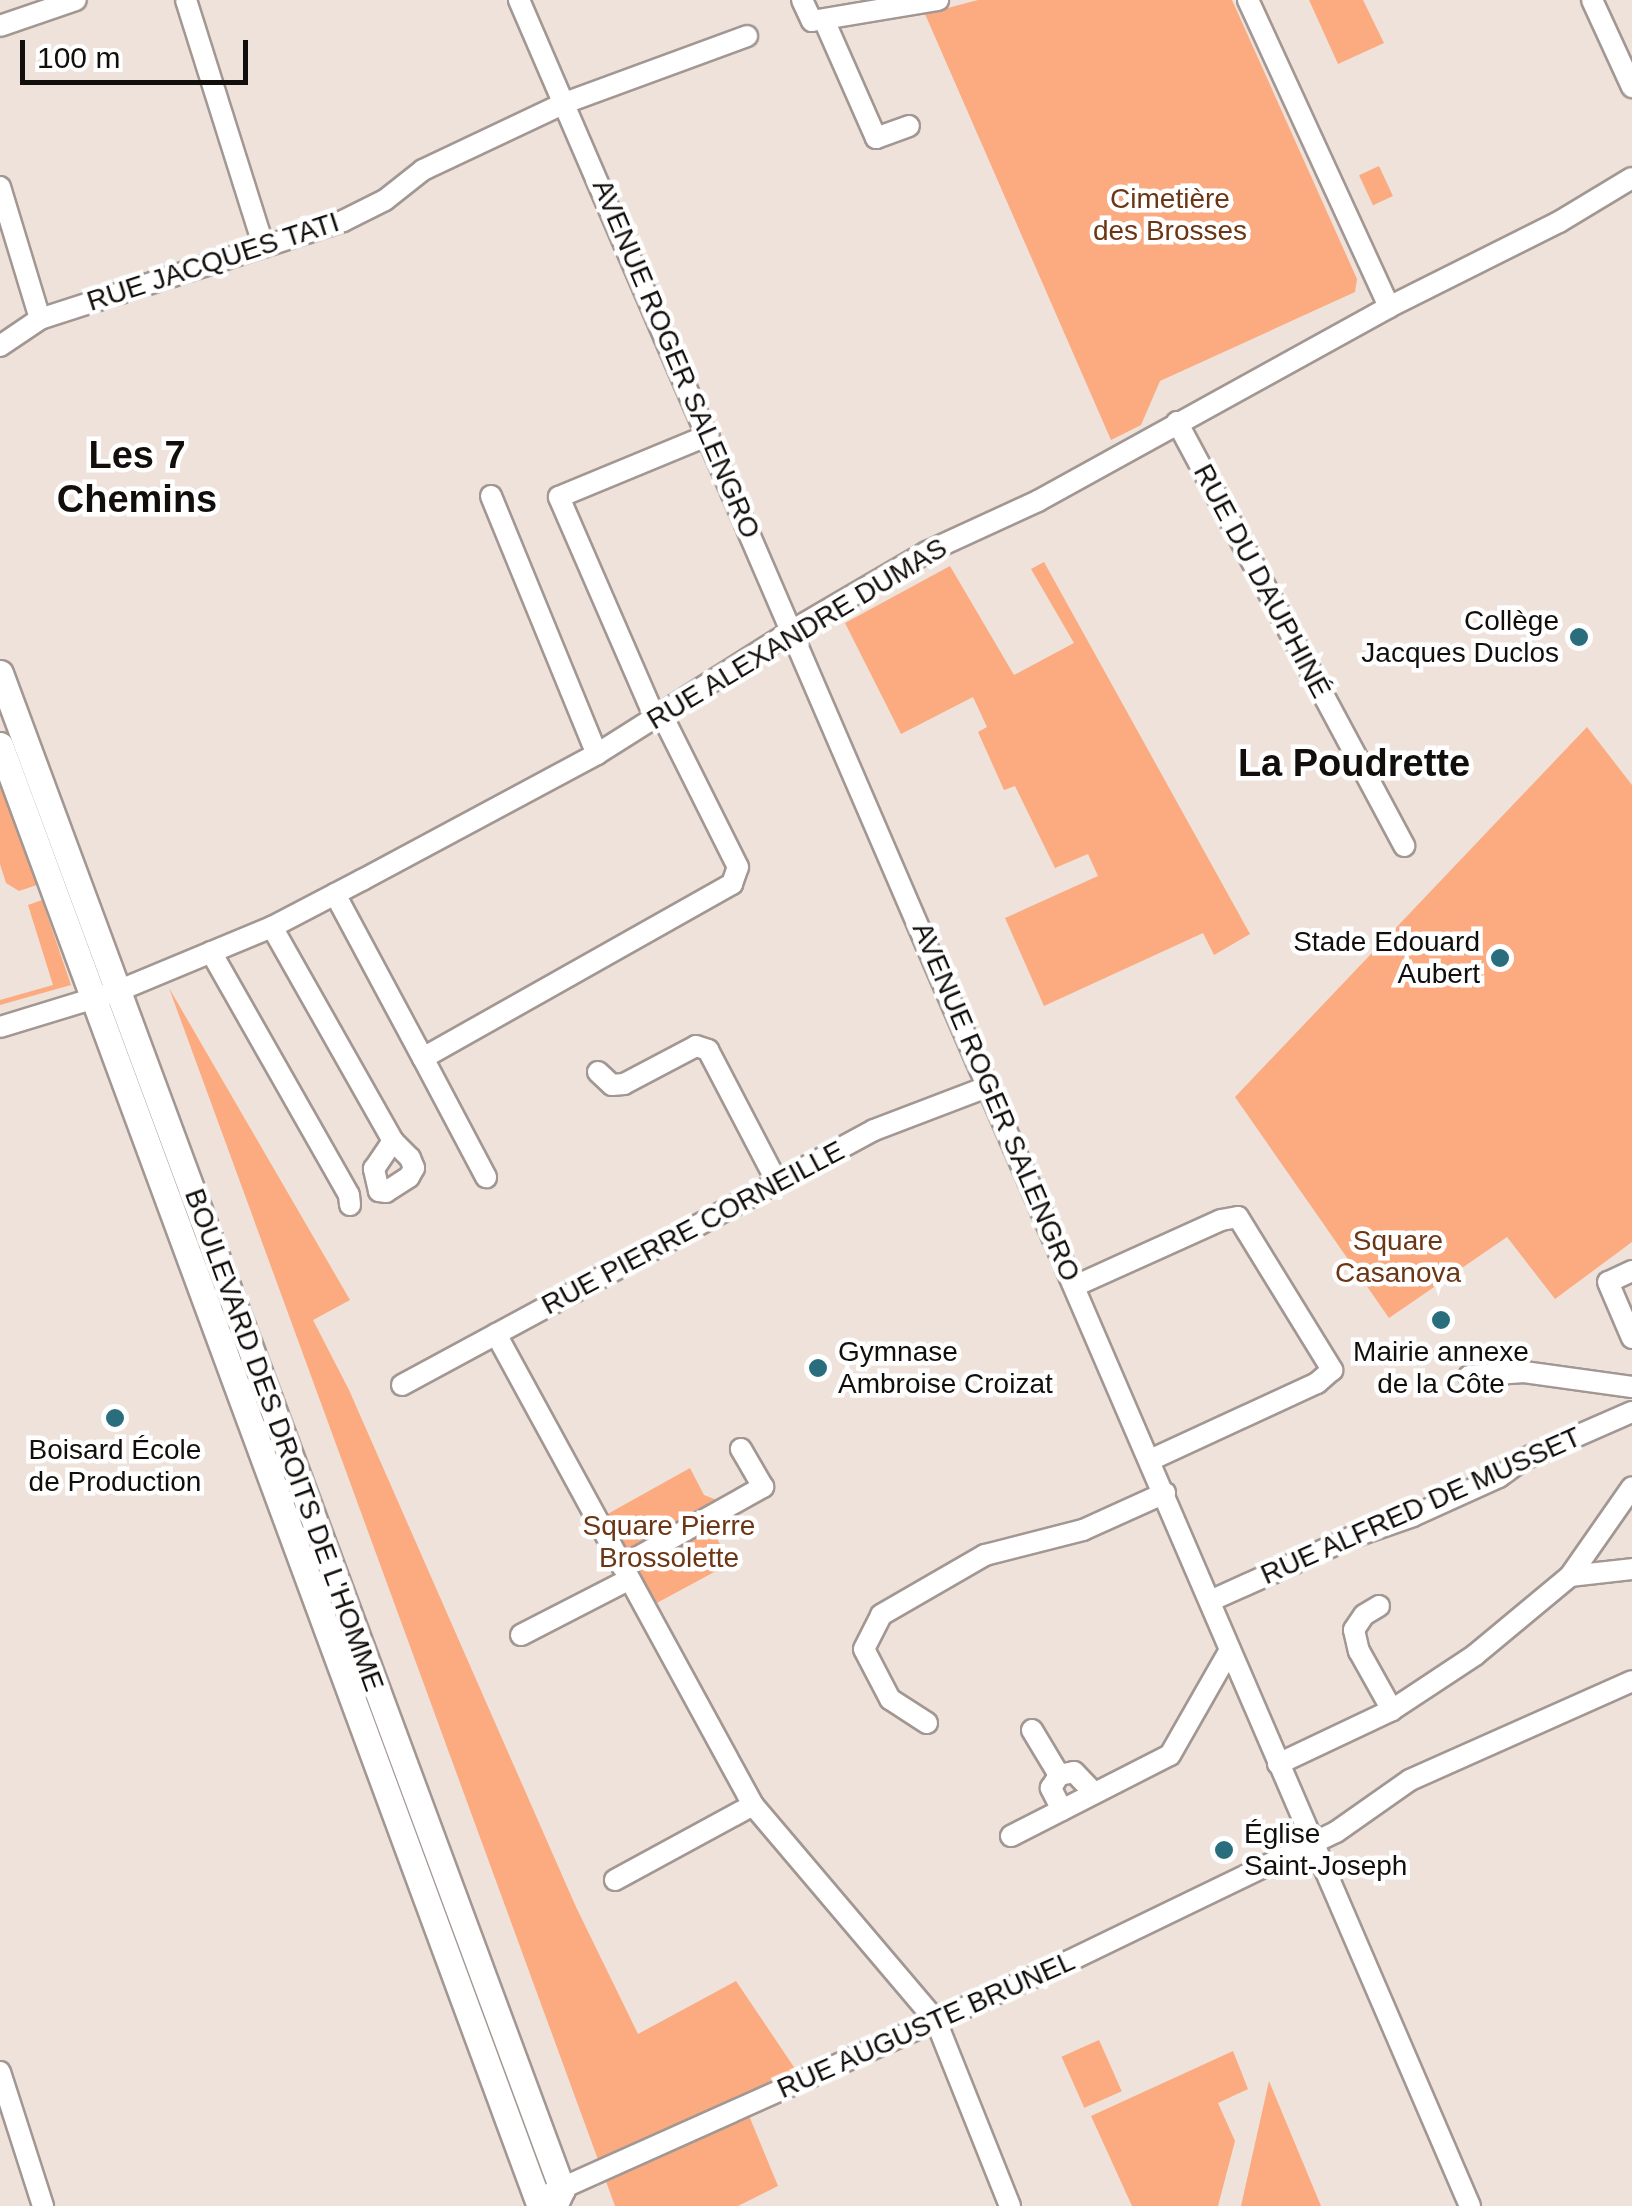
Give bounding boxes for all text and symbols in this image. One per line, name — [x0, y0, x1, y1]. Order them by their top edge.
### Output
scale bar — [25, 20, 252, 82]
text: 100 m — [37, 41, 120, 74]
street label: AVENUE ROGER SALENGRO — [585, 174, 767, 544]
park label: Cimetière des Brosses — [1093, 182, 1247, 248]
street label: RUE JACQUES TATI — [83, 205, 343, 319]
district label: Les 7 Chemins — [57, 433, 217, 522]
street label: RUE DU DAUPHINÉ — [1186, 458, 1338, 704]
street label: RUE ALEXANDRE DUMAS — [640, 531, 954, 737]
place label: Collège Jacques Duclos — [1361, 604, 1559, 670]
marker: Collège Jacques Duclos — [1568, 626, 1590, 648]
district label: La Poudrette — [1238, 741, 1470, 787]
street label: AVENUE ROGER SALENGRO — [905, 917, 1087, 1287]
place label: Stade Edouard Aubert — [1293, 925, 1480, 991]
marker: Stade Edouard Aubert — [1489, 947, 1511, 969]
street label: RUE PIERRE CORNEILLE — [536, 1134, 850, 1322]
street label: BOULEVARD DES DROITS DE L'HOMME — [177, 1184, 391, 1696]
park label: Square Casanova — [1335, 1224, 1461, 1290]
marker: Mairie annexe de la Côte — [1430, 1309, 1452, 1331]
place label: Gymnase Ambroise Croizat — [838, 1335, 1053, 1401]
place label: Mairie annexe de la Côte — [1353, 1335, 1529, 1401]
marker: Gymnase Ambroise Croizat — [807, 1357, 829, 1379]
marker: Boisard École de Production — [104, 1407, 126, 1429]
street label: RUE ALFRED DE MUSSET — [1255, 1420, 1587, 1592]
place label: Boisard École de Production — [29, 1433, 201, 1499]
park label: Square Pierre Brossolette — [583, 1509, 755, 1575]
place label: Église Saint-Joseph — [1244, 1817, 1407, 1883]
marker: Église Saint-Joseph — [1213, 1839, 1235, 1861]
street label: RUE AUGUSTE BRUNEL — [771, 1944, 1081, 2106]

